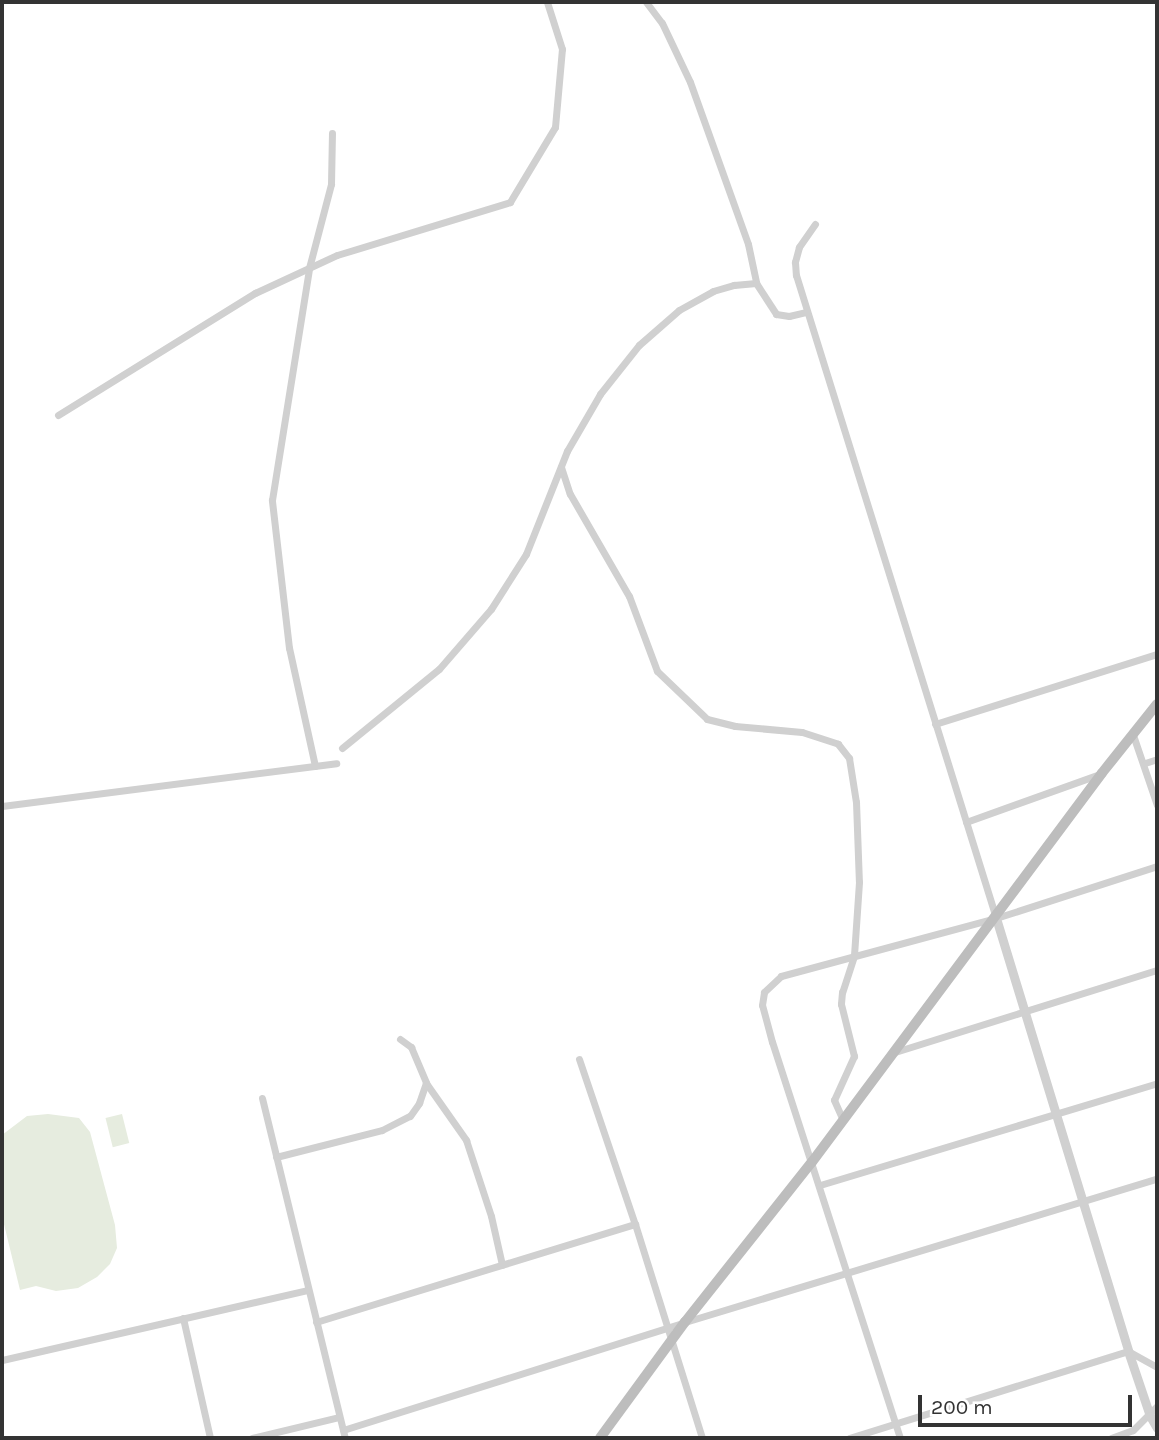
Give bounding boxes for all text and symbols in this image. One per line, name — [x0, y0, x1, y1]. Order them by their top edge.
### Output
scale bar — [921, 1380, 1134, 1424]
text: 200 m — [931, 1395, 993, 1419]

